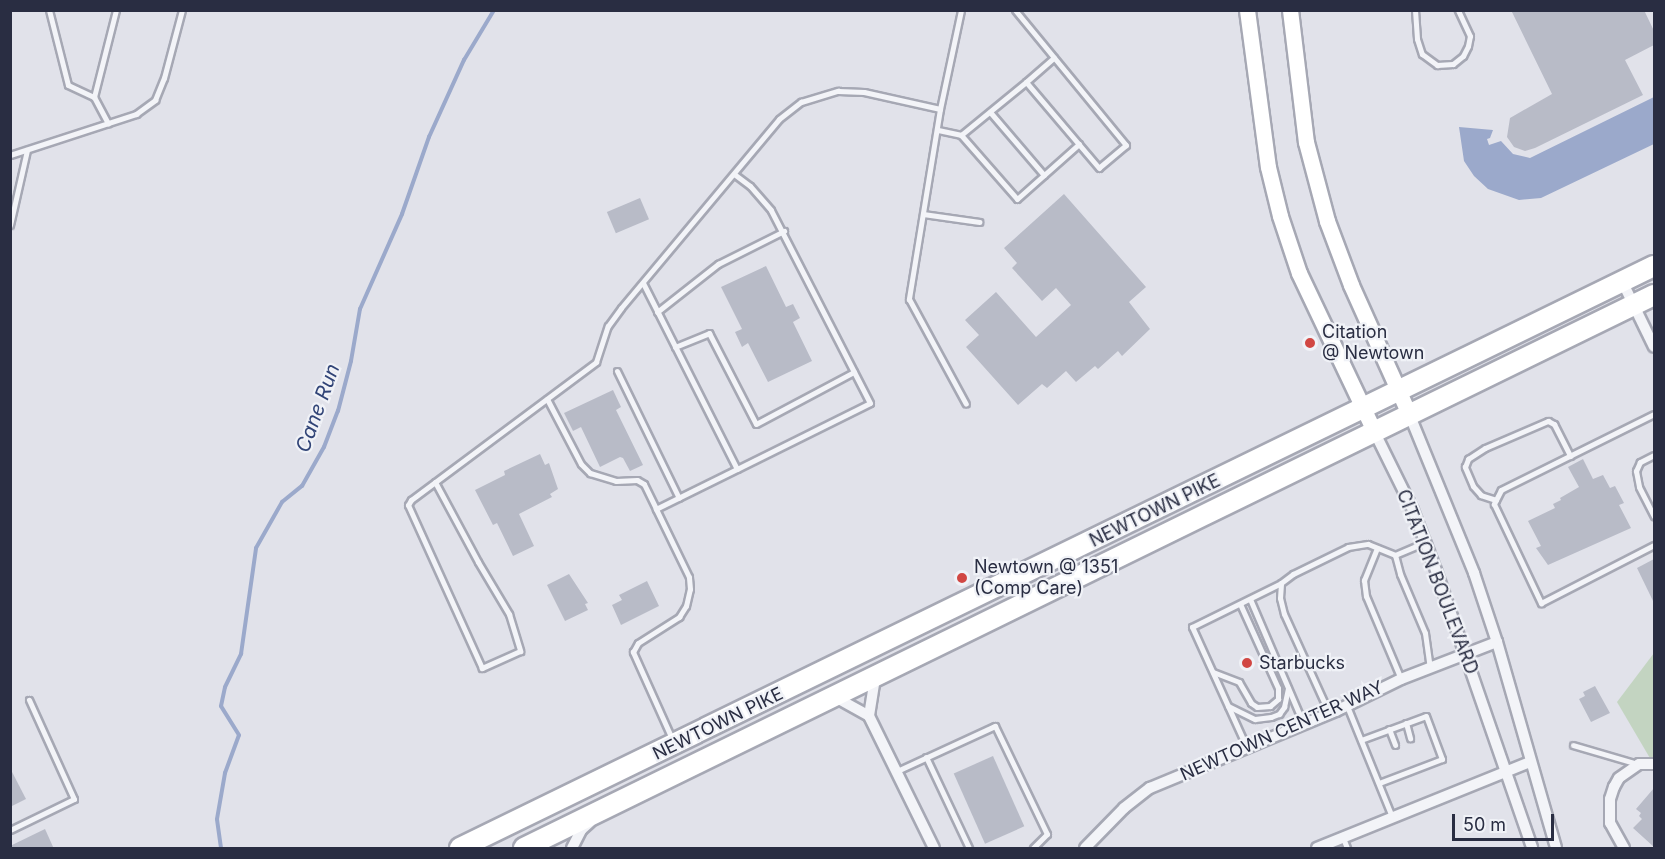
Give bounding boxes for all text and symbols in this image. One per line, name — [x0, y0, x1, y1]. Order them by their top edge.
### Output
place label: Citation @ Newtown — [1322, 322, 1424, 364]
marker: Citation @ Newtown — [1303, 336, 1317, 350]
water label: Cane Run — [291, 360, 345, 456]
street label: NEWTOWN PIKE — [1086, 470, 1224, 552]
street label: CITATION BOULEVARD — [1392, 487, 1482, 677]
place label: Newtown @ 1351 (Comp Care) — [974, 557, 1118, 600]
marker: Newtown @ 1351 (Comp Care) — [955, 571, 969, 585]
place label: Starbucks — [1259, 652, 1345, 674]
marker: Starbucks — [1240, 656, 1254, 670]
street label: NEWTOWN CENTER WAY — [1177, 676, 1387, 786]
street label: NEWTOWN PIKE — [649, 683, 787, 765]
scale bar — [1455, 802, 1557, 840]
text: 50 m — [1463, 814, 1506, 835]

